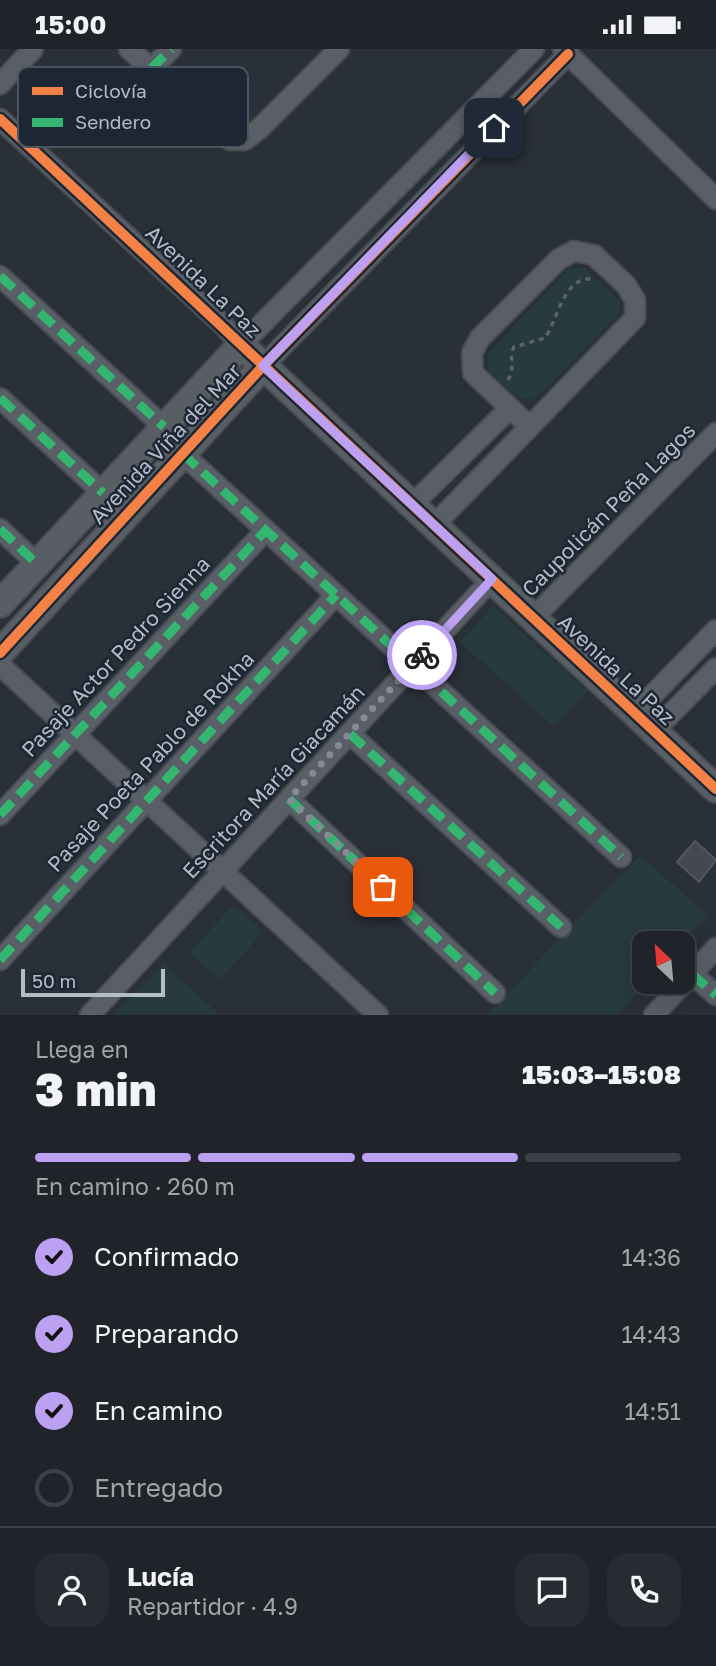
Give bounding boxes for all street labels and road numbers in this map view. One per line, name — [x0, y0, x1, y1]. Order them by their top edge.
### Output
street label: Avenida La Paz — [141, 220, 267, 343]
street label: Avenida Viña del Mar — [84, 358, 246, 529]
street label: Caupolicán Peña Lagos — [516, 417, 700, 601]
street label: Pasaje Actor Pedro Sienna — [16, 551, 215, 762]
street label: Avenida La Paz — [553, 608, 681, 730]
street label: Pasaje Poeta Pablo de Rokha — [41, 646, 259, 877]
street label: Escritora María Giacamán — [177, 679, 370, 883]

